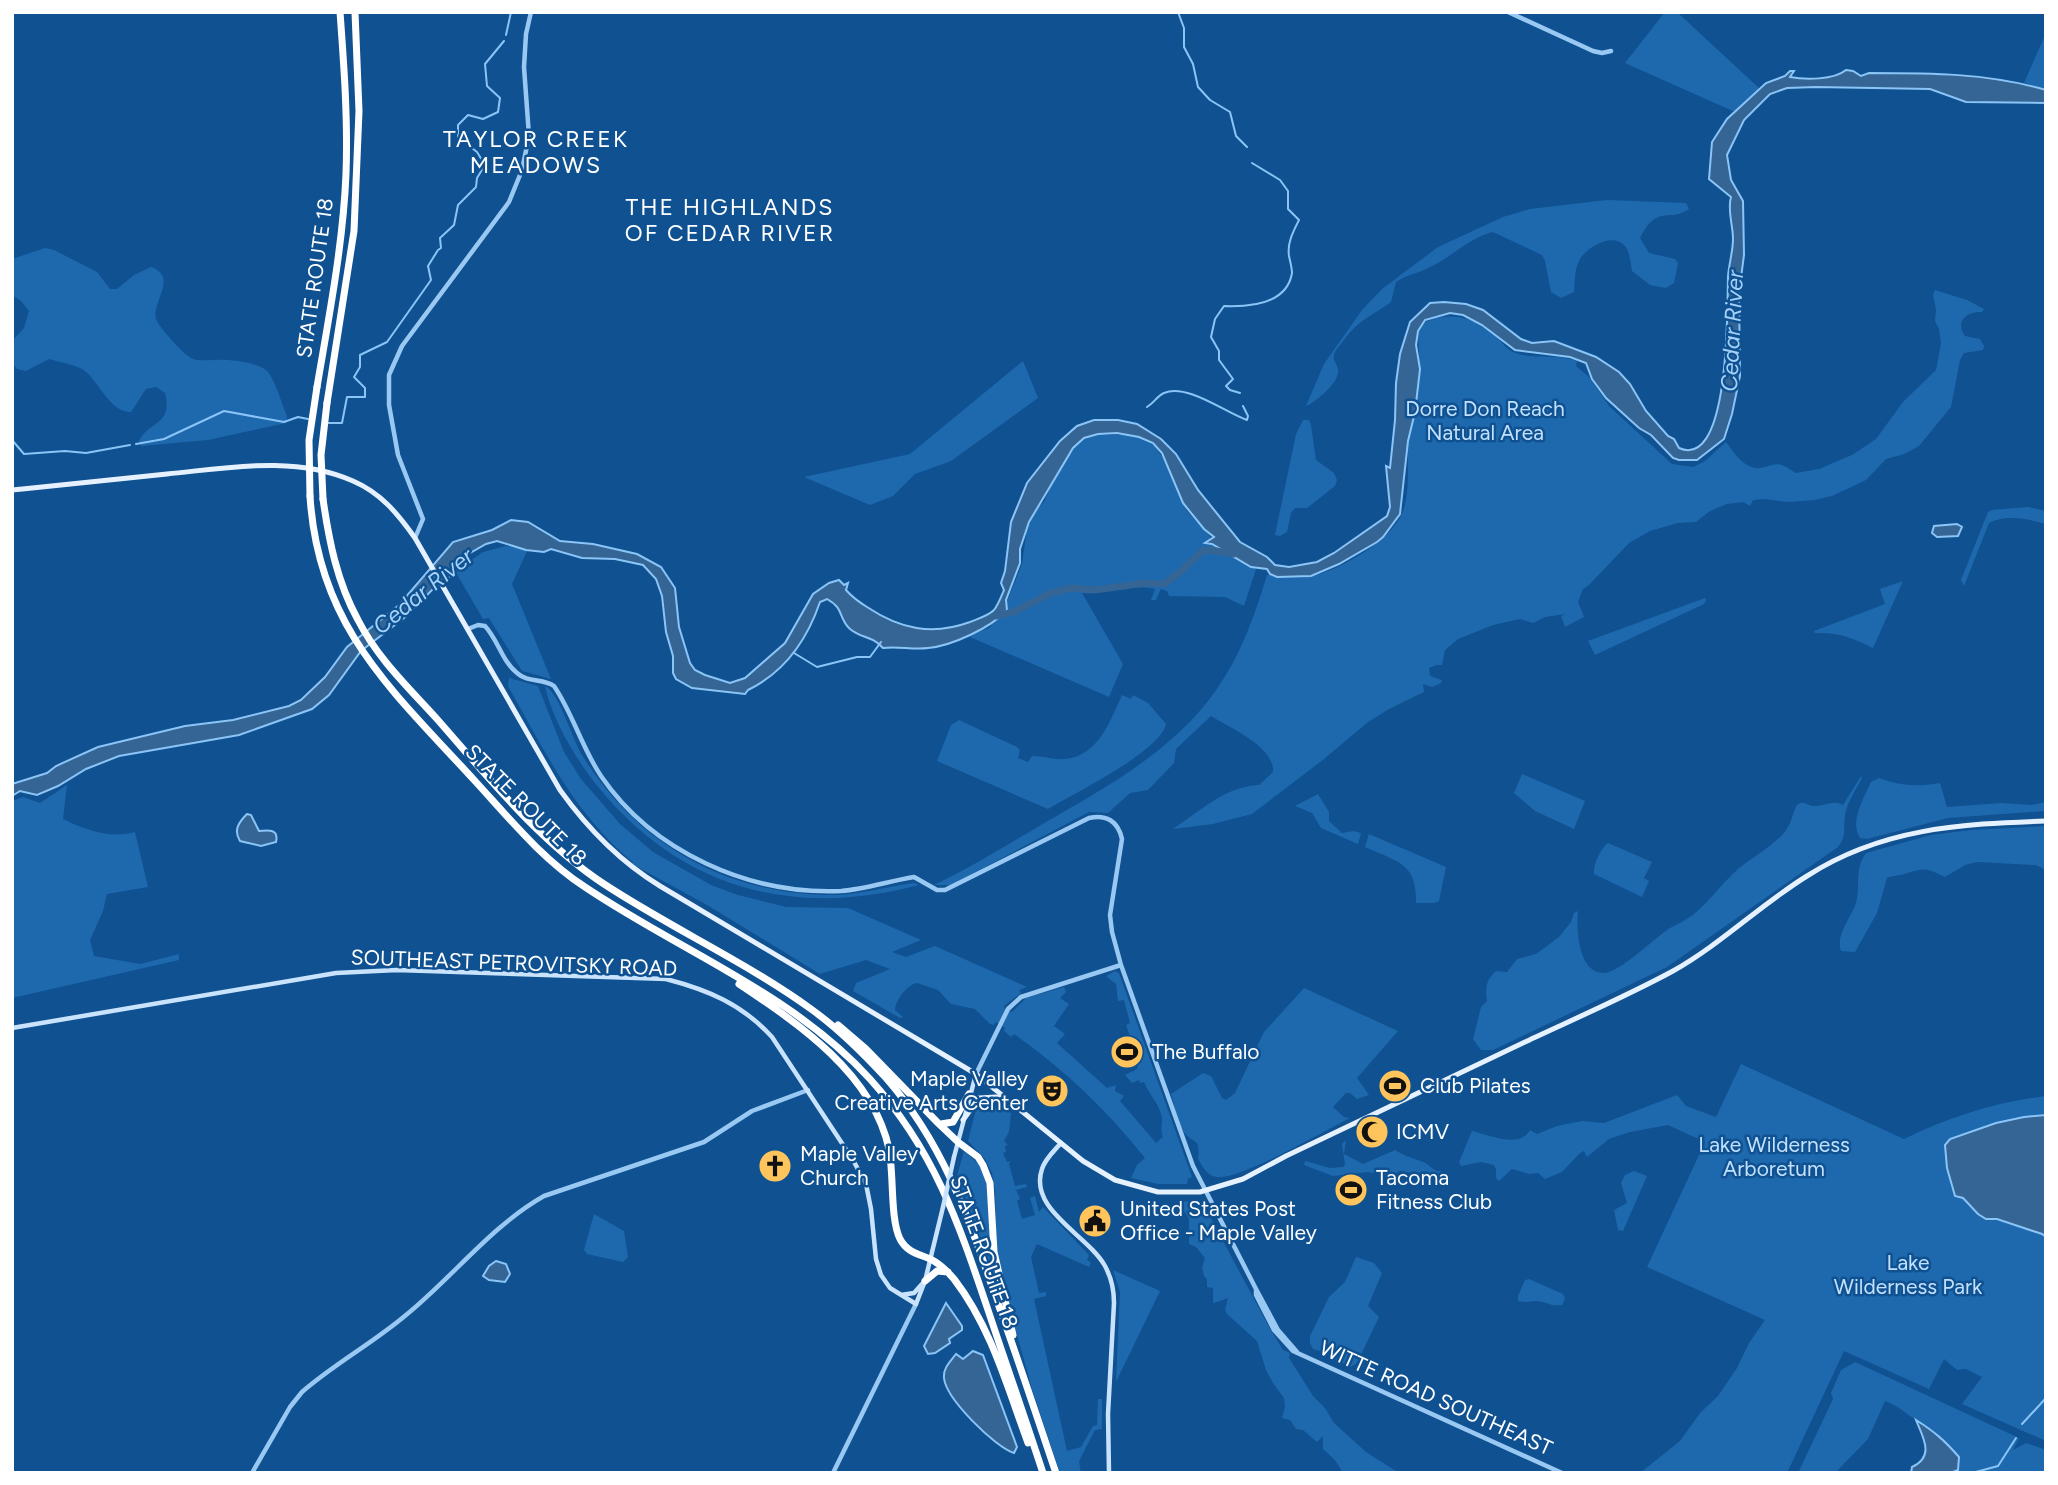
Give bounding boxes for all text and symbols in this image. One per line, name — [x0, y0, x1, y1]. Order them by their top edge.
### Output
district label: TAYLOR CREEK MEADOWS — [443, 125, 629, 179]
district label: THE HIGHLANDS OF CEDAR RIVER — [625, 193, 835, 247]
street label: STATE ROUTE 18 — [291, 196, 338, 359]
water label: Cedar River — [1715, 268, 1749, 392]
park label: Dorre Don Reach Natural Area — [1405, 396, 1565, 445]
water label: Cedar River — [367, 541, 480, 640]
street label: STATE ROUTE 18 — [461, 739, 592, 870]
street label: SOUTHEAST PETROVITSKY ROAD — [350, 944, 678, 981]
sports icon: The Buffalo — [1108, 1033, 1146, 1071]
place label: The Buffalo — [1152, 1039, 1259, 1064]
place label: Maple Valley Creative Arts Center — [834, 1066, 1028, 1115]
sports icon: Club Pilates — [1376, 1067, 1414, 1105]
theatre icon: Maple Valley Creative Arts Center — [1033, 1072, 1071, 1110]
place label: Club Pilates — [1420, 1073, 1530, 1098]
mosque icon: ICMV — [1353, 1113, 1391, 1151]
place label: ICMV — [1396, 1119, 1450, 1144]
park label: Lake Wilderness Arboretum — [1698, 1132, 1850, 1181]
place label: Maple Valley Church — [800, 1141, 918, 1190]
church icon: Maple Valley Church — [756, 1147, 794, 1185]
place label: Tacoma Fitness Club — [1376, 1165, 1492, 1214]
sports icon: Tacoma Fitness Club — [1332, 1171, 1370, 1209]
street label: STATE ROUTE 18 — [945, 1172, 1024, 1332]
place label: United States Post Office - Maple Valley — [1120, 1196, 1317, 1245]
public building icon: United States Post Office - Maple Valley — [1076, 1202, 1114, 1240]
park label: Lake Wilderness Park — [1834, 1250, 1983, 1299]
street label: WITTE ROAD SOUTHEAST — [1316, 1335, 1557, 1460]

